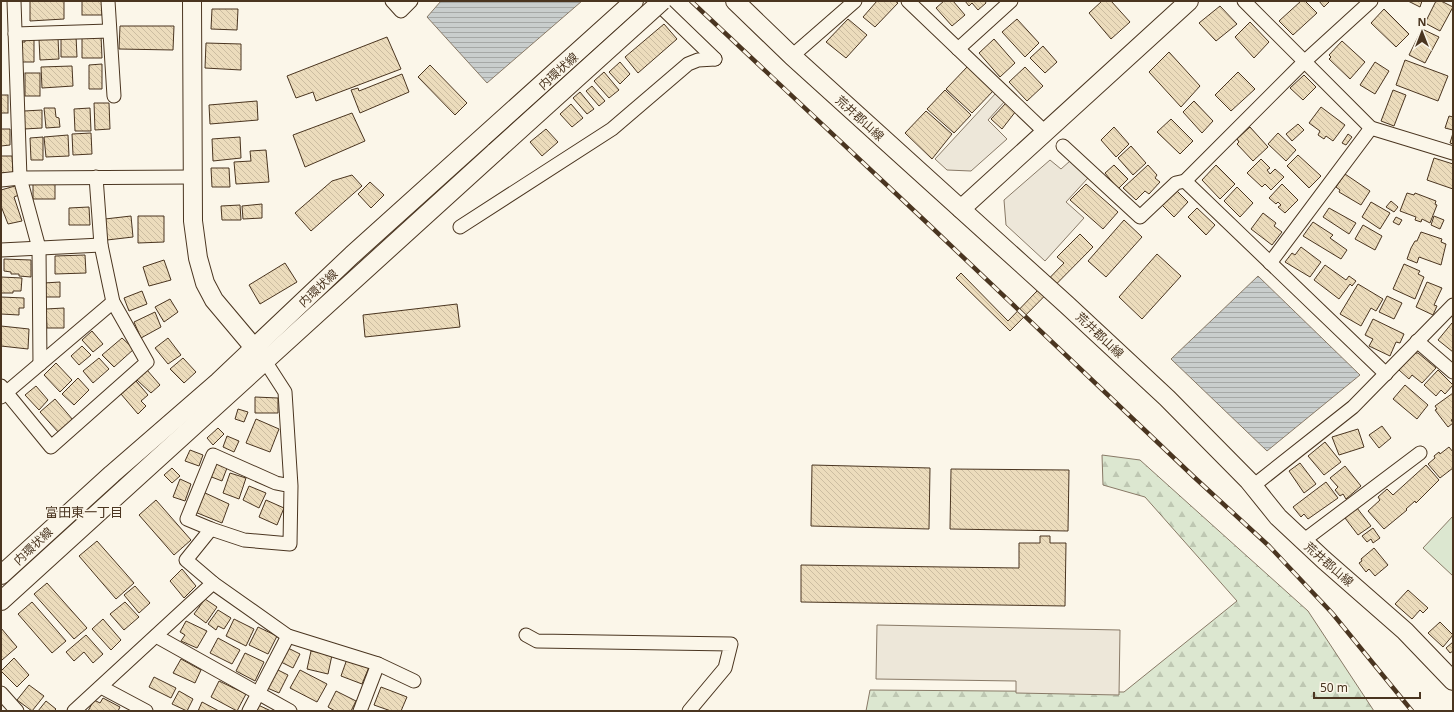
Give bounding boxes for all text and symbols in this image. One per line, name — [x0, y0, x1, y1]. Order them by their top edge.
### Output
north arrow — [1402, 12, 1442, 52]
text: N — [1418, 14, 1426, 29]
street label: 内環状線 — [534, 49, 582, 93]
street label: 荒井郡山線 — [832, 92, 888, 144]
street label: 内環状線 — [295, 265, 341, 311]
street label: 荒井郡山線 — [1072, 308, 1128, 362]
district label: 富田東一丁目 — [45, 503, 123, 521]
street label: 内環状線 — [10, 523, 56, 569]
street label: 荒井郡山線 — [1301, 538, 1357, 590]
scale bar — [1314, 674, 1420, 700]
text: 50 m — [1320, 679, 1348, 696]

